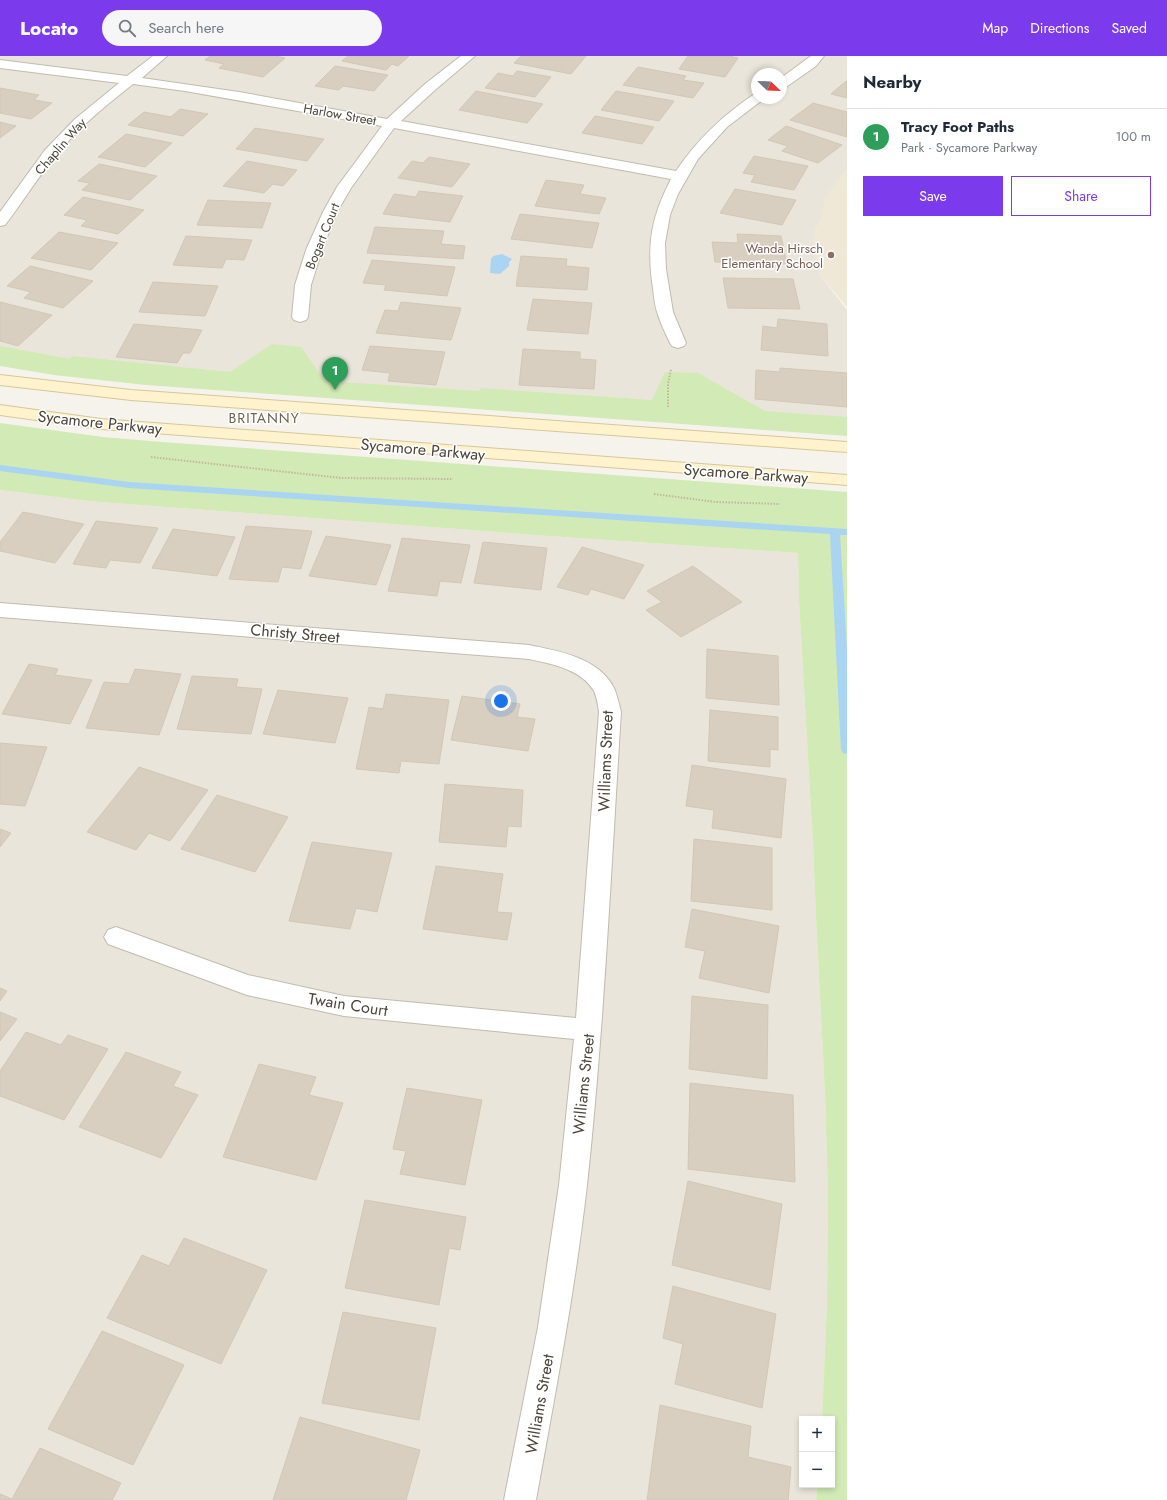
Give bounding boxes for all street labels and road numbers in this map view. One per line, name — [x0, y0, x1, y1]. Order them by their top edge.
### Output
street label: Harlow Street — [302, 99, 379, 130]
street label: Chaplin Way — [30, 113, 91, 179]
street label: Bogart Court — [301, 199, 345, 272]
street label: Sycamore Parkway — [37, 405, 164, 441]
street label: Sycamore Parkway — [360, 433, 487, 466]
street label: Sycamore Parkway — [683, 458, 810, 489]
street label: Christy Street — [249, 618, 341, 649]
street label: Williams Street — [592, 710, 619, 812]
street label: Twain Court — [306, 987, 390, 1022]
street label: Williams Street — [567, 1032, 600, 1136]
street label: Williams Street — [519, 1352, 560, 1456]

